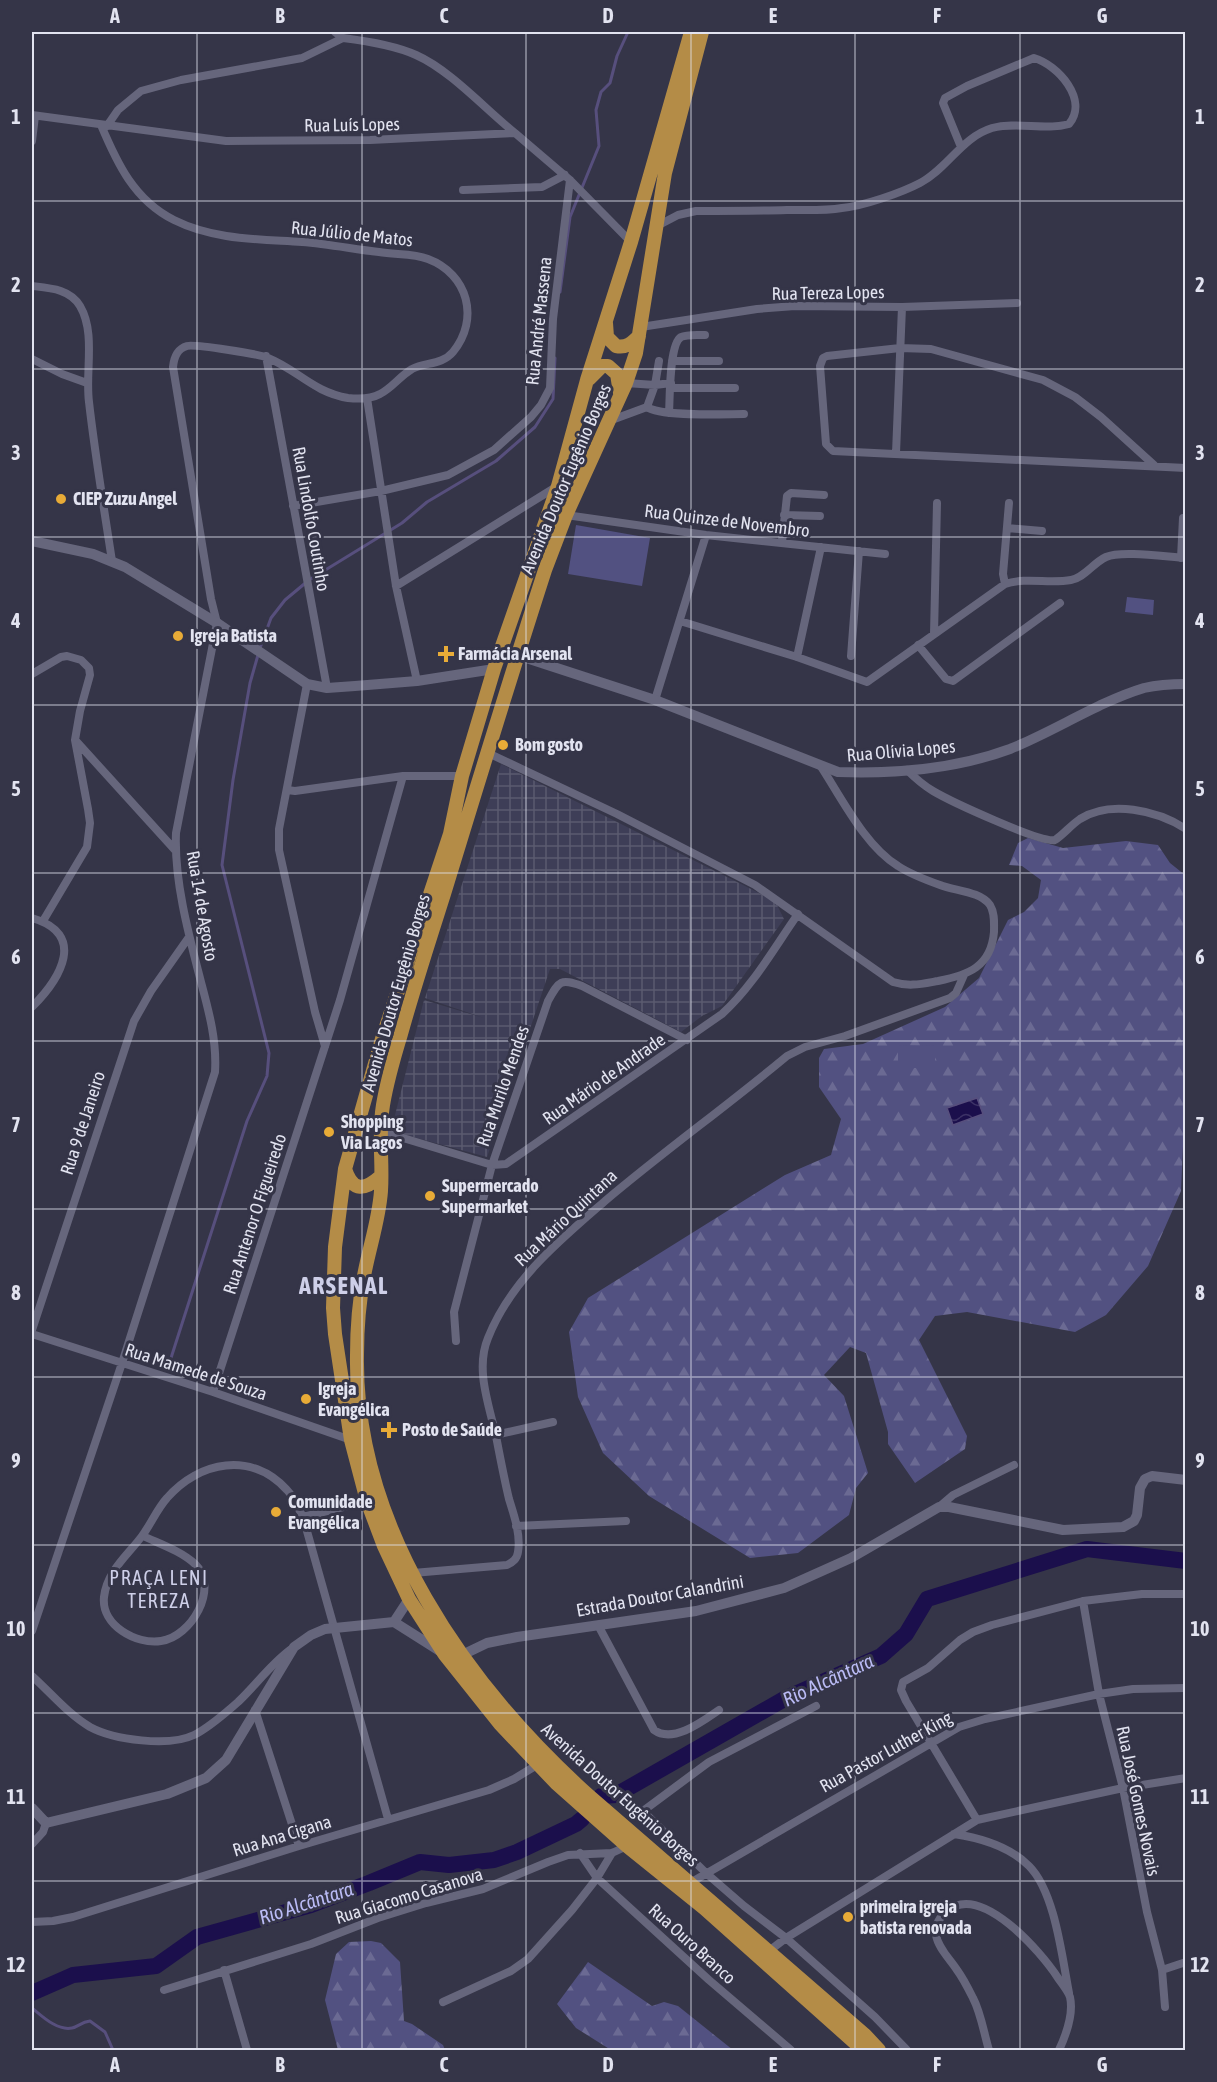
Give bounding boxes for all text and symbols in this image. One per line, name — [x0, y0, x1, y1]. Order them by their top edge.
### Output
text: A — [109, 4, 120, 27]
text: B — [275, 4, 285, 27]
text: C — [440, 4, 449, 27]
text: D — [602, 4, 614, 27]
text: E — [769, 4, 778, 27]
text: F — [933, 4, 941, 27]
text: G — [1097, 4, 1108, 27]
text: 1 — [11, 105, 21, 128]
text: 1 — [1195, 105, 1205, 128]
street label: Rua Luís Lopes — [304, 113, 400, 136]
street label: Rua Júlio de Matos — [290, 217, 414, 250]
street label: Rua André Massena — [521, 256, 556, 386]
text: 2 — [11, 273, 21, 296]
text: 2 — [1195, 273, 1205, 296]
street label: Rua Tereza Lopes — [771, 281, 885, 304]
street label: Avenida Doutor Eugênio Borges — [516, 381, 615, 577]
text: 3 — [11, 441, 21, 464]
text: 3 — [1195, 441, 1205, 464]
street label: Rua Lindolfo Coutinho — [288, 445, 335, 593]
place label: CIEP Zuzu Angel — [73, 488, 177, 509]
marker: CIEP Zuzu Angel — [54, 492, 68, 506]
street label: Rua Quinze de Novembro — [643, 500, 811, 541]
text: 4 — [10, 609, 21, 632]
text: 4 — [1194, 609, 1205, 632]
place label: Igreja Batista — [190, 625, 277, 646]
marker: Igreja Batista — [171, 629, 185, 643]
place label: Farmácia Arsenal — [458, 643, 572, 664]
marker: Farmácia Arsenal — [439, 647, 453, 661]
place label: Bom gosto — [515, 734, 583, 755]
street label: Rua Olívia Lopes — [846, 735, 956, 766]
marker: Bom gosto — [496, 738, 510, 752]
text: 5 — [11, 777, 21, 800]
text: 5 — [1195, 777, 1205, 800]
street label: Rua 14 de Agosto — [182, 849, 223, 963]
street label: Avenida Doutor Eugênio Borges — [357, 892, 434, 1094]
text: 6 — [11, 945, 21, 968]
text: 6 — [1195, 945, 1205, 968]
street label: Rua Murilo Mendes — [472, 1023, 533, 1149]
street label: Rua Mário de Andrade — [538, 1029, 669, 1129]
street label: Rua 9 de Janeiro — [56, 1068, 109, 1177]
place label: Shopping Via Lagos — [340, 1111, 404, 1153]
text: 7 — [11, 1113, 21, 1136]
text: 7 — [1195, 1113, 1205, 1136]
marker: Shopping Via Lagos — [322, 1125, 336, 1139]
street label: Rua Antenor O Figueiredo — [219, 1131, 290, 1297]
street label: Rua Mário Quintana — [510, 1165, 621, 1270]
place label: Supermercado Supermarket — [442, 1175, 539, 1217]
marker: Supermercado Supermarket — [423, 1189, 437, 1203]
district label: ARSENAL — [298, 1272, 389, 1299]
text: 8 — [11, 1281, 21, 1304]
text: 8 — [1195, 1281, 1205, 1304]
street label: Rua Mamede de Souza — [123, 1339, 270, 1404]
place label: Igreja Evangélica — [318, 1378, 390, 1420]
marker: Igreja Evangélica — [299, 1392, 313, 1406]
place label: Posto de Saúde — [402, 1419, 502, 1440]
marker: Posto de Saúde — [380, 1421, 398, 1439]
text: 9 — [11, 1449, 21, 1472]
text: 9 — [1195, 1449, 1205, 1472]
place label: Comunidade Evangélica — [288, 1491, 373, 1533]
marker: Comunidade Evangélica — [269, 1505, 283, 1519]
district label: PRAÇA LENI TEREZA — [109, 1566, 209, 1612]
street label: Estrada Doutor Calandrini — [575, 1570, 745, 1621]
text: 10 — [7, 1617, 25, 1640]
text: 10 — [1191, 1617, 1209, 1640]
water label: Rio Alcântara — [779, 1649, 877, 1711]
street label: Rua Pastor Luther King — [816, 1706, 956, 1797]
street label: Avenida Doutor Eugênio Borges — [537, 1718, 703, 1871]
street label: Rua José Gomes Novais — [1112, 1724, 1165, 1878]
text: 11 — [7, 1785, 25, 1808]
text: 11 — [1191, 1785, 1209, 1808]
street label: Rua Ana Cigana — [230, 1811, 334, 1860]
street label: Rua Giacomo Casanova — [332, 1863, 485, 1928]
water label: Rio Alcântara — [256, 1877, 356, 1929]
place label: primeira igreja batista renovada — [860, 1896, 972, 1938]
street label: Rua Ouro Branco — [645, 1899, 740, 1988]
marker: primeira igreja batista renovada — [841, 1910, 855, 1924]
text: 12 — [7, 1953, 25, 1976]
text: 12 — [1191, 1953, 1209, 1976]
text: A — [109, 2053, 120, 2076]
text: B — [275, 2053, 285, 2076]
text: C — [440, 2053, 449, 2076]
text: D — [602, 2053, 614, 2076]
text: E — [769, 2053, 778, 2076]
text: F — [933, 2053, 941, 2076]
text: G — [1097, 2053, 1108, 2076]

